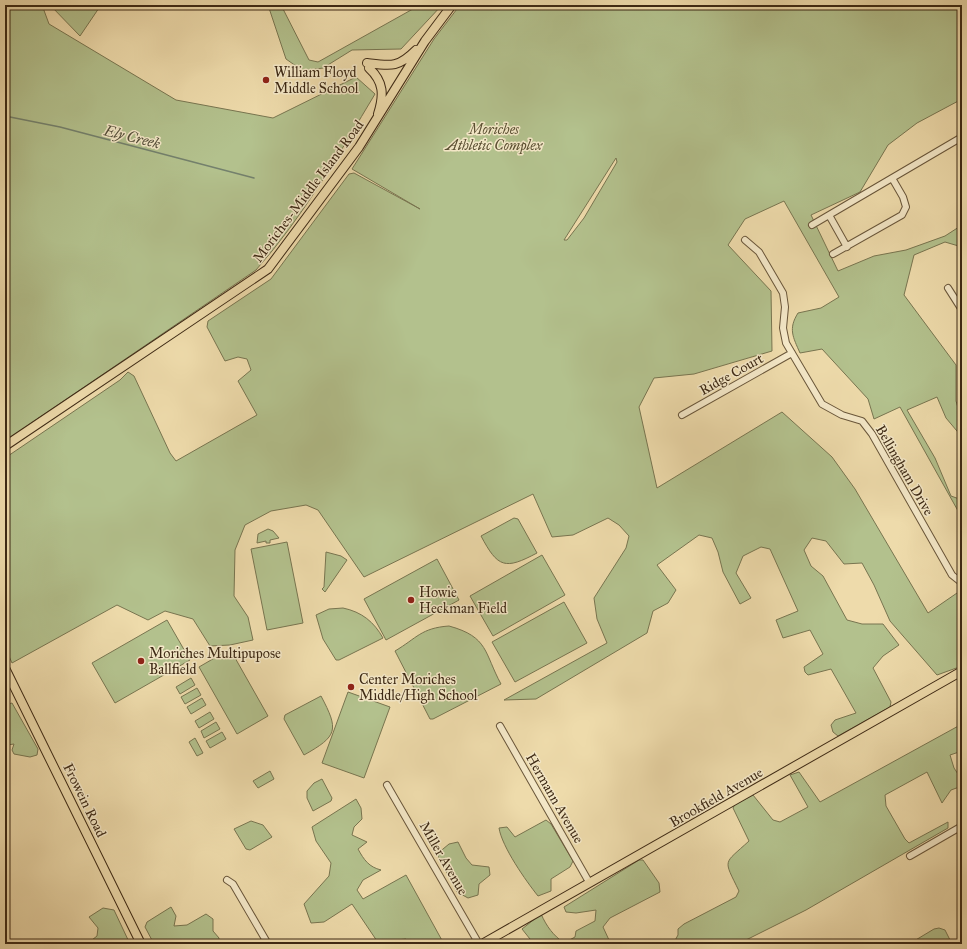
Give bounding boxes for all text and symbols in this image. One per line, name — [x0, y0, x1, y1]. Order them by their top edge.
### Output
place label: William Floyd Middle School — [274, 64, 359, 97]
marker: William Floyd Middle School — [261, 75, 271, 85]
street label: Moriches-Middle Island Road — [249, 117, 367, 266]
water label: Ely Creek — [101, 121, 162, 153]
park label: Moriches Athletic Complex — [444, 121, 543, 155]
street label: Ridge Court — [696, 350, 766, 399]
street label: Bellingham Drive — [872, 422, 937, 519]
place label: Howie Heckman Field — [419, 584, 507, 617]
marker: Howie Heckman Field — [406, 595, 416, 605]
place label: Moriches Multipupose Ballfield — [149, 645, 281, 678]
marker: Moriches Multipupose Ballfield — [136, 656, 146, 666]
place label: Center Moriches Middle/High School — [359, 671, 478, 704]
marker: Center Moriches Middle/High School — [346, 682, 356, 692]
street label: Hermann Avenue — [522, 750, 587, 846]
street label: Frowein Road — [59, 760, 110, 840]
street label: Brookfield Avenue — [667, 764, 766, 831]
street label: Miller Avenue — [416, 819, 471, 898]

